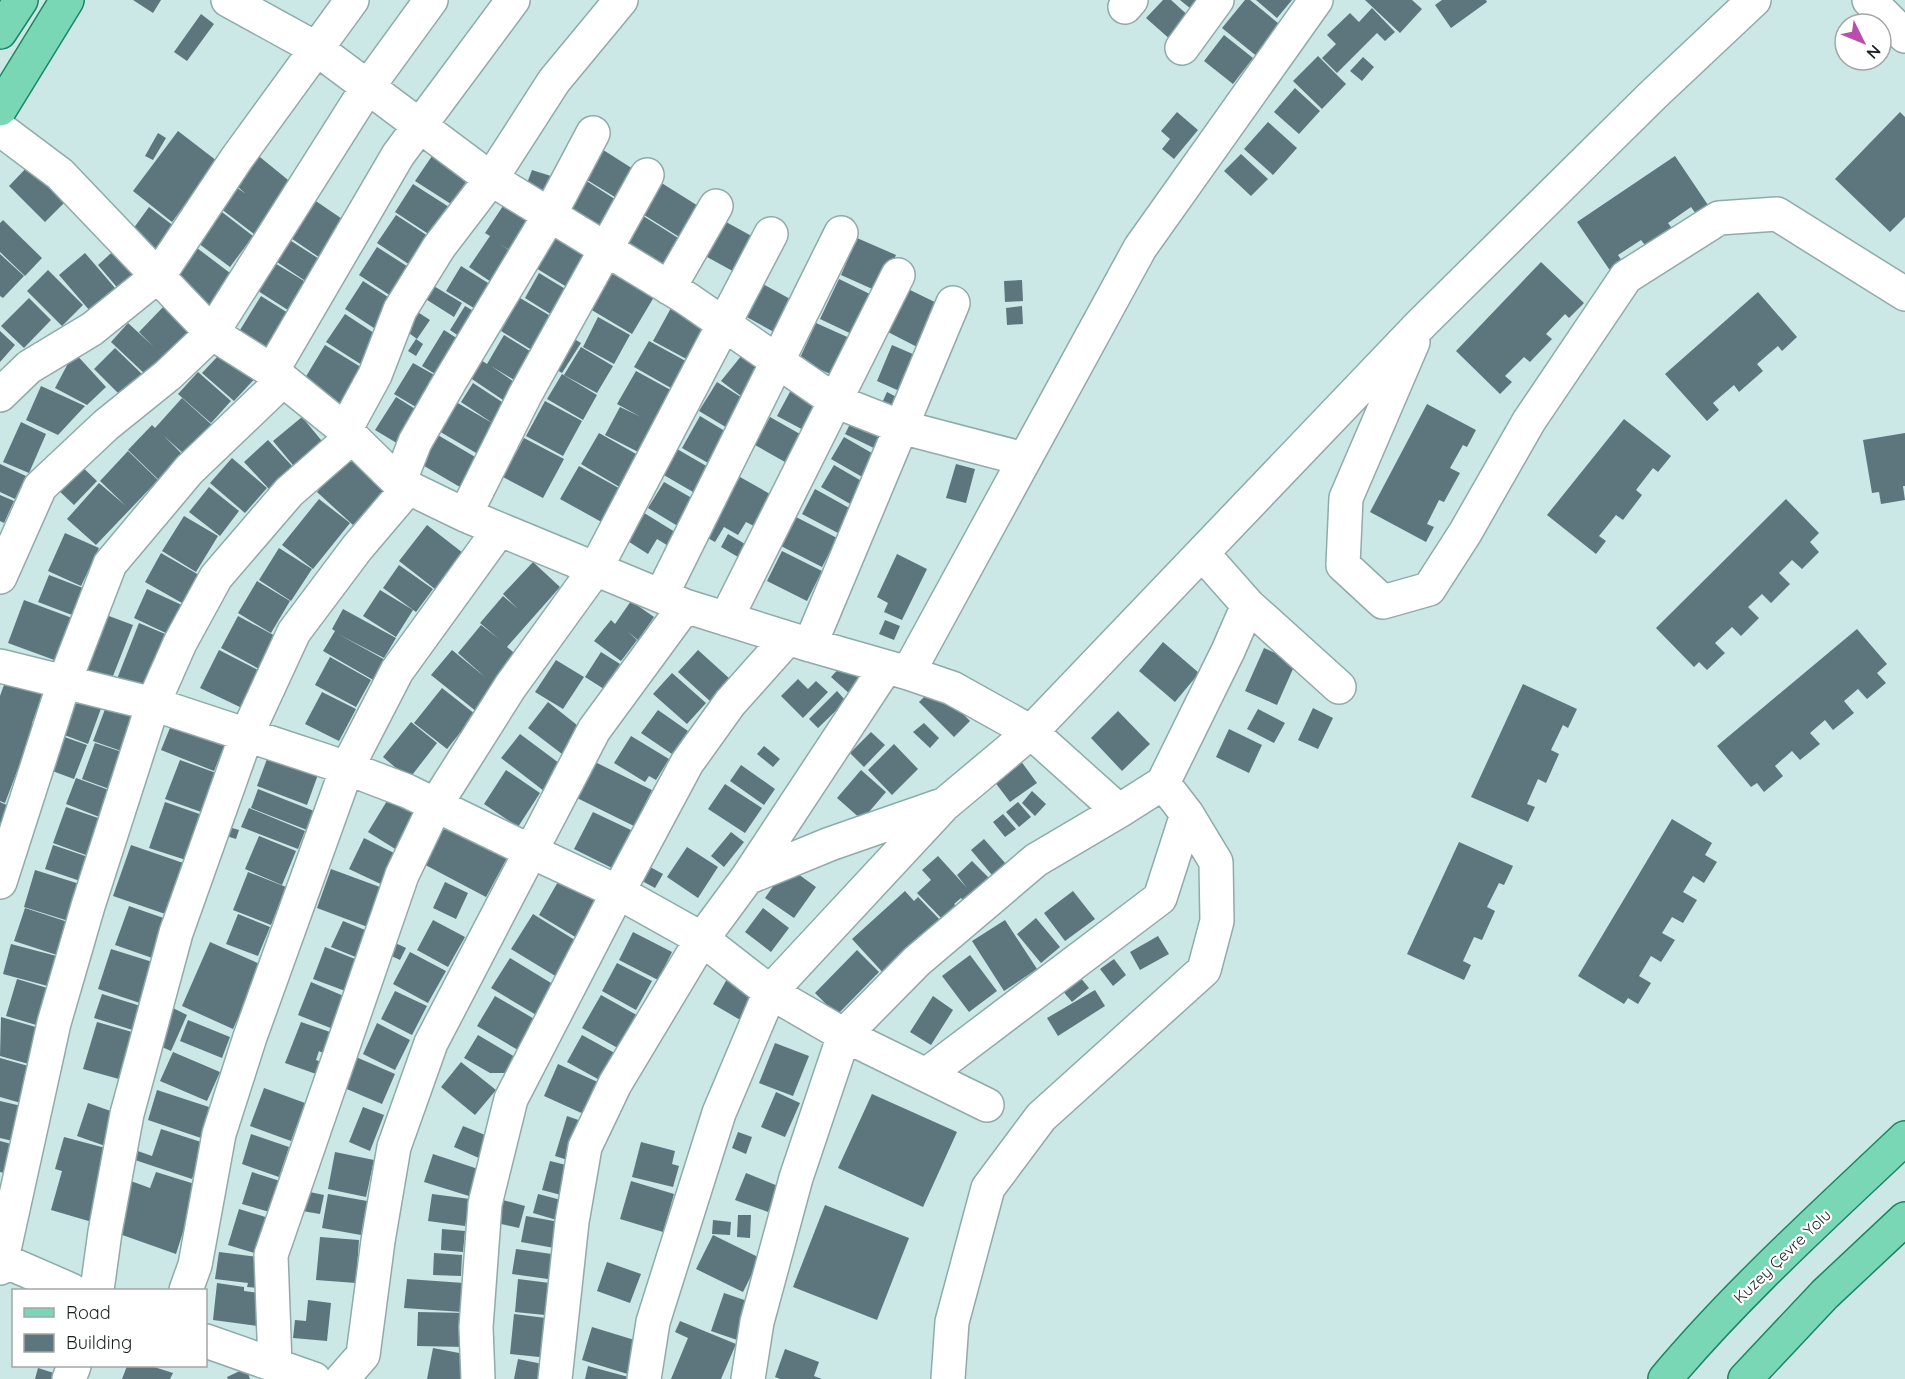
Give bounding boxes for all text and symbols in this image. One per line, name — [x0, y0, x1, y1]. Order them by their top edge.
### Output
north arrow — [1833, 12, 1893, 72]
text: N — [1863, 41, 1885, 63]
street label: Kuzey Çevre Yolu — [1729, 1205, 1835, 1307]
legend — [12, 1289, 207, 1367]
text: Road — [66, 1301, 111, 1324]
text: Building — [66, 1331, 132, 1354]

